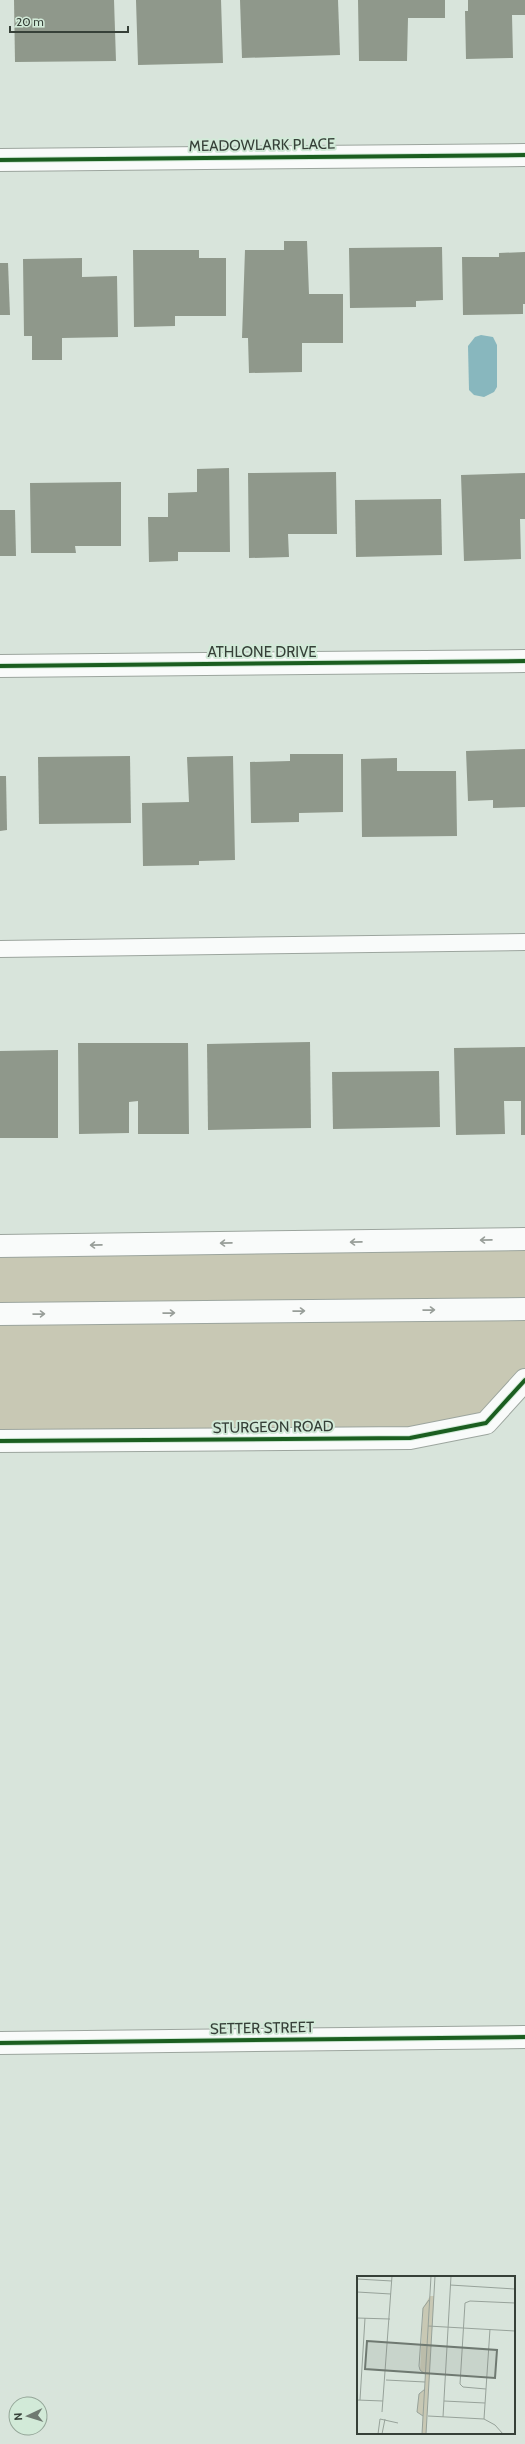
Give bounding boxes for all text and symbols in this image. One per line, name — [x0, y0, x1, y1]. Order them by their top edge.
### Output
scale bar — [10, 8, 128, 34]
text: 20 m — [16, 14, 44, 29]
street label: MEADOWLARK PLACE — [189, 135, 335, 155]
street label: ATHLONE DRIVE — [207, 643, 317, 661]
one-way arrow — [480, 1236, 493, 1244]
one-way arrow — [350, 1238, 363, 1245]
one-way arrow — [220, 1239, 233, 1247]
one-way arrow — [90, 1241, 103, 1249]
one-way arrow — [422, 1306, 435, 1314]
one-way arrow — [292, 1307, 305, 1315]
one-way arrow — [162, 1309, 175, 1316]
one-way arrow — [32, 1310, 45, 1318]
street label: STURGEON ROAD — [212, 1417, 334, 1437]
street label: SETTER STREET — [210, 2018, 314, 2038]
inset map — [357, 2276, 515, 2434]
north arrow — [8, 2396, 48, 2436]
text: N — [11, 2412, 25, 2421]

